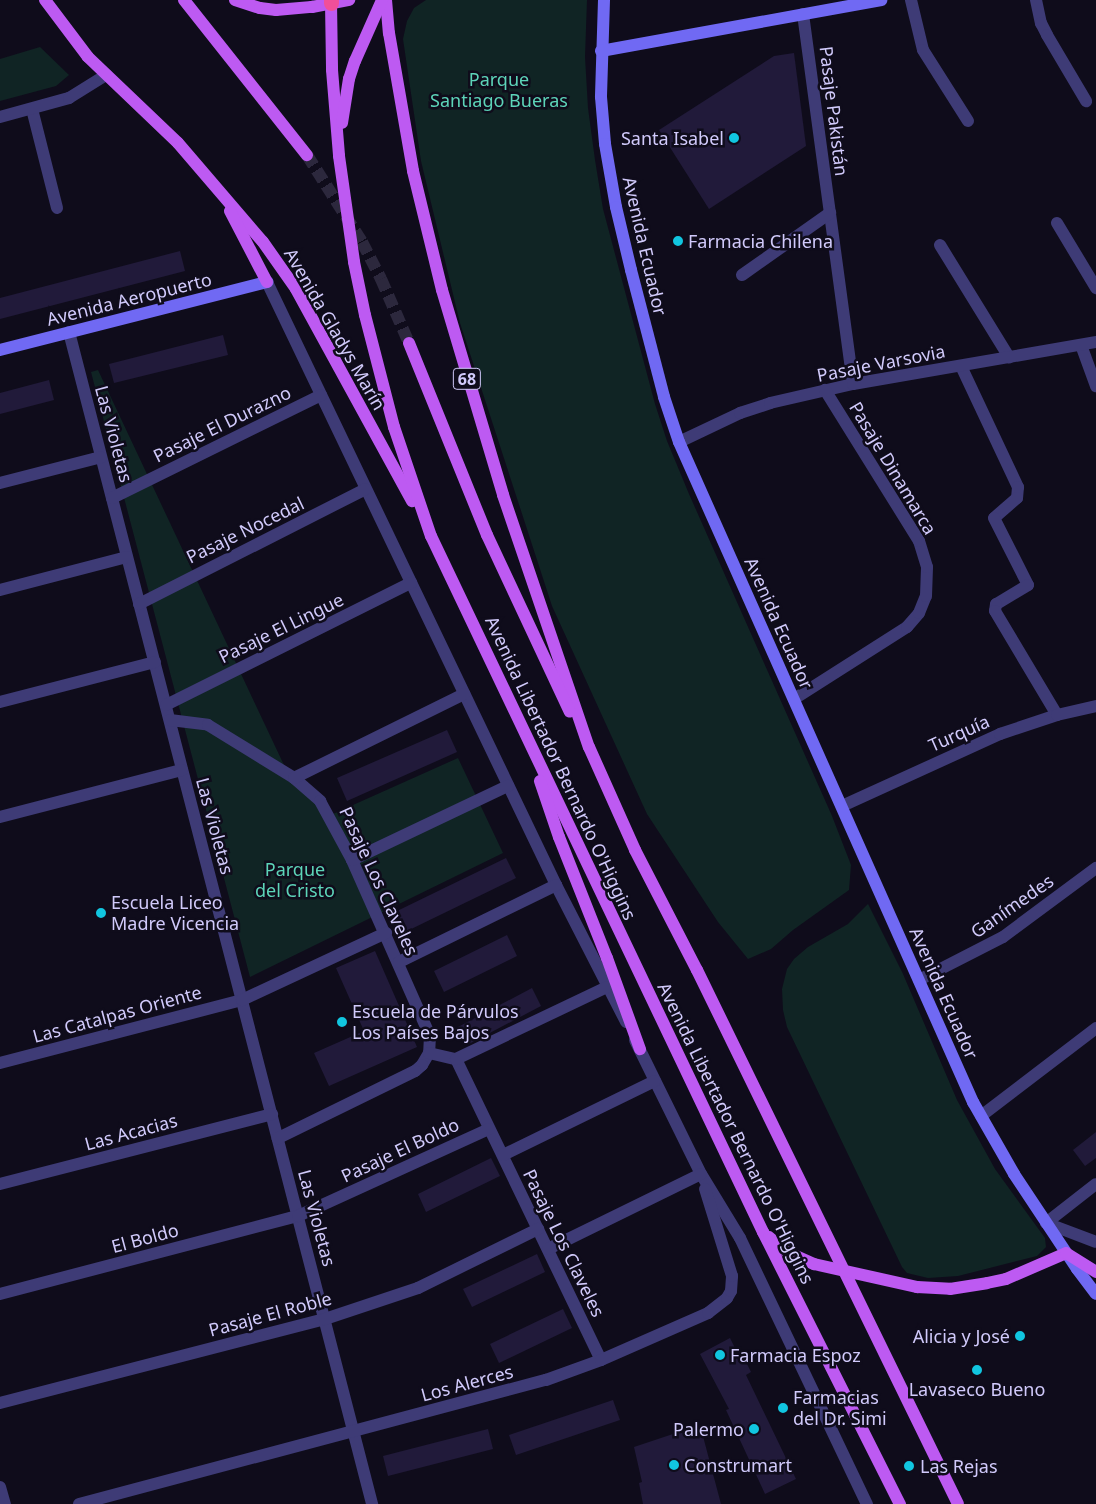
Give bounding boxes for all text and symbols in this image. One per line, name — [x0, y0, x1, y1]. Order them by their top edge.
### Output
street label: Pasaje Pakistán — [815, 45, 853, 177]
park label: Parque Santiago Bueras — [430, 69, 568, 112]
place label: Santa Isabel — [621, 127, 724, 149]
marker: Santa Isabel — [728, 132, 740, 144]
street label: Avenida Ecuador — [619, 175, 671, 317]
place label: Farmacia Chilena — [688, 230, 833, 252]
marker: Farmacia Chilena — [672, 235, 684, 247]
street label: Avenida Gladys Marín — [280, 244, 390, 414]
street label: Avenida Aeropuerto — [44, 268, 214, 330]
street label: Pasaje Varsovia — [815, 340, 947, 386]
road number: 68 — [452, 366, 482, 392]
street label: Pasaje El Durazno — [150, 381, 294, 467]
street label: Las Violetas — [91, 383, 137, 485]
street label: Pasaje Dinamarca — [845, 398, 941, 538]
street label: Pasaje Nocedal — [183, 492, 307, 568]
street label: Avenida Ecuador — [740, 554, 818, 692]
street label: Pasaje El Lingue — [215, 588, 347, 668]
street label: Avenida Libertador Bernardo O'Higgins — [481, 613, 641, 923]
street label: Turquía — [925, 710, 993, 756]
street label: Las Violetas — [192, 775, 238, 877]
street label: Pasaje Los Claveles — [335, 803, 423, 959]
park label: Parque del Cristo — [255, 859, 335, 902]
street label: Ganímedes — [967, 870, 1057, 942]
place label: Escuela Liceo Madre Vicencia — [111, 892, 239, 934]
marker: Escuela Liceo Madre Vicencia — [95, 907, 107, 919]
street label: Avenida Ecuador — [905, 924, 983, 1062]
street label: Avenida Libertador Bernardo O'Higgins — [653, 979, 819, 1287]
street label: Las Catalpas Oriente — [30, 981, 204, 1047]
place label: Escuela de Párvulos Los Países Bajos — [352, 1001, 519, 1044]
marker: Escuela de Párvulos Los Países Bajos — [336, 1016, 348, 1028]
street label: Las Acacias — [82, 1109, 180, 1155]
street label: Pasaje El Boldo — [338, 1113, 462, 1187]
street label: Pasaje Los Claveles — [519, 1166, 609, 1320]
street label: Las Violetas — [294, 1167, 340, 1269]
street label: El Boldo — [109, 1219, 181, 1257]
street label: Pasaje El Roble — [206, 1287, 334, 1341]
place label: Alicia y José — [913, 1325, 1010, 1347]
marker: Alicia y José — [1014, 1330, 1026, 1342]
place label: Farmacia Espoz — [730, 1344, 861, 1366]
marker: Farmacia Espoz — [714, 1349, 726, 1361]
street label: Los Alerces — [419, 1360, 515, 1406]
marker: Lavaseco Bueno — [971, 1364, 983, 1376]
place label: Lavaseco Bueno — [909, 1378, 1045, 1400]
place label: Farmacias del Dr. Simi — [793, 1387, 887, 1430]
marker: Farmacias del Dr. Simi — [777, 1402, 789, 1414]
place label: Palermo — [673, 1418, 744, 1440]
marker: Palermo — [748, 1423, 760, 1435]
place label: Construmart — [684, 1454, 792, 1476]
place label: Las Rejas — [920, 1455, 998, 1477]
marker: Construmart — [668, 1459, 680, 1471]
marker: Las Rejas — [902, 1459, 916, 1473]

